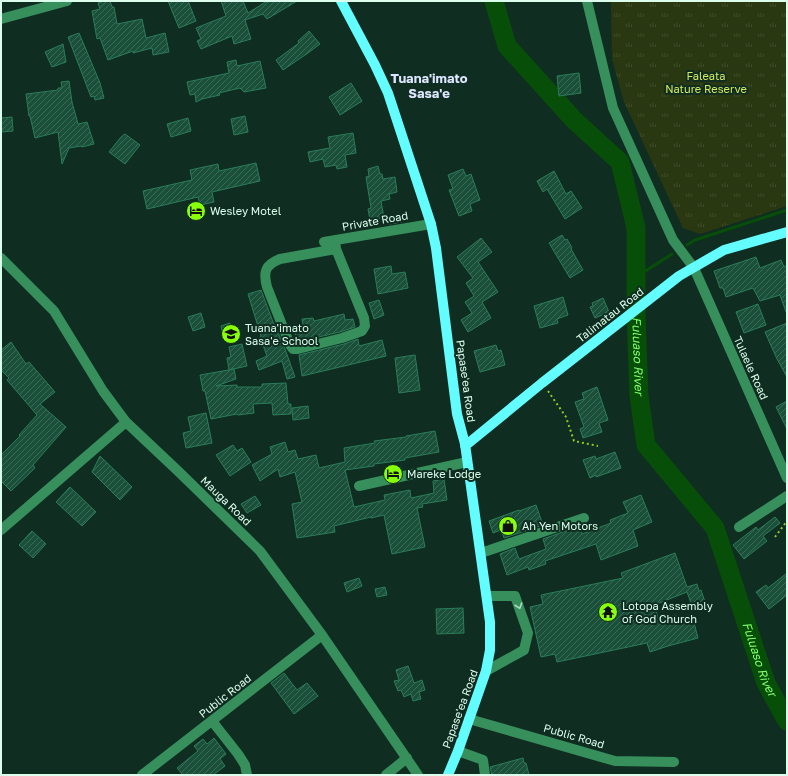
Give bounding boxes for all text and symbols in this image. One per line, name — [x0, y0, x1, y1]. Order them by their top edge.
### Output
park label: Faleata Nature Reserve — [665, 69, 747, 95]
district label: Tuana'imato Sasa'e — [390, 70, 468, 101]
hotel icon: Wesley Motel — [185, 200, 207, 222]
place label: Wesley Motel — [210, 204, 282, 217]
street label: Private Road — [341, 208, 409, 233]
street label: Talimatau Road — [574, 284, 646, 345]
water label: Fuluaso River — [629, 317, 647, 398]
place label: Tuana'imato Sasa'e School — [245, 321, 319, 347]
school or university icon: Tuana'imato Sasa'e School — [220, 323, 242, 345]
street label: Tulaele Road — [732, 334, 771, 402]
street label: Papase'ea Road — [454, 339, 479, 423]
hotel icon: Mareke Lodge — [382, 463, 404, 485]
place label: Mareke Lodge — [407, 467, 481, 480]
street label: Mauga Road — [198, 473, 254, 528]
shop icon: Ah Yen Motors — [497, 515, 519, 537]
place label: Ah Yen Motors — [522, 519, 598, 532]
place label: Lotopa Assembly of God Church — [622, 599, 713, 625]
temple icon: Lotopa Assembly of God Church — [597, 601, 619, 623]
one-way arrow — [514, 603, 523, 610]
water label: Fuluaso River — [739, 620, 781, 701]
street label: Papase'ea Road — [439, 668, 480, 750]
street label: Public Road — [196, 671, 253, 720]
street label: Public Road — [542, 721, 606, 750]

